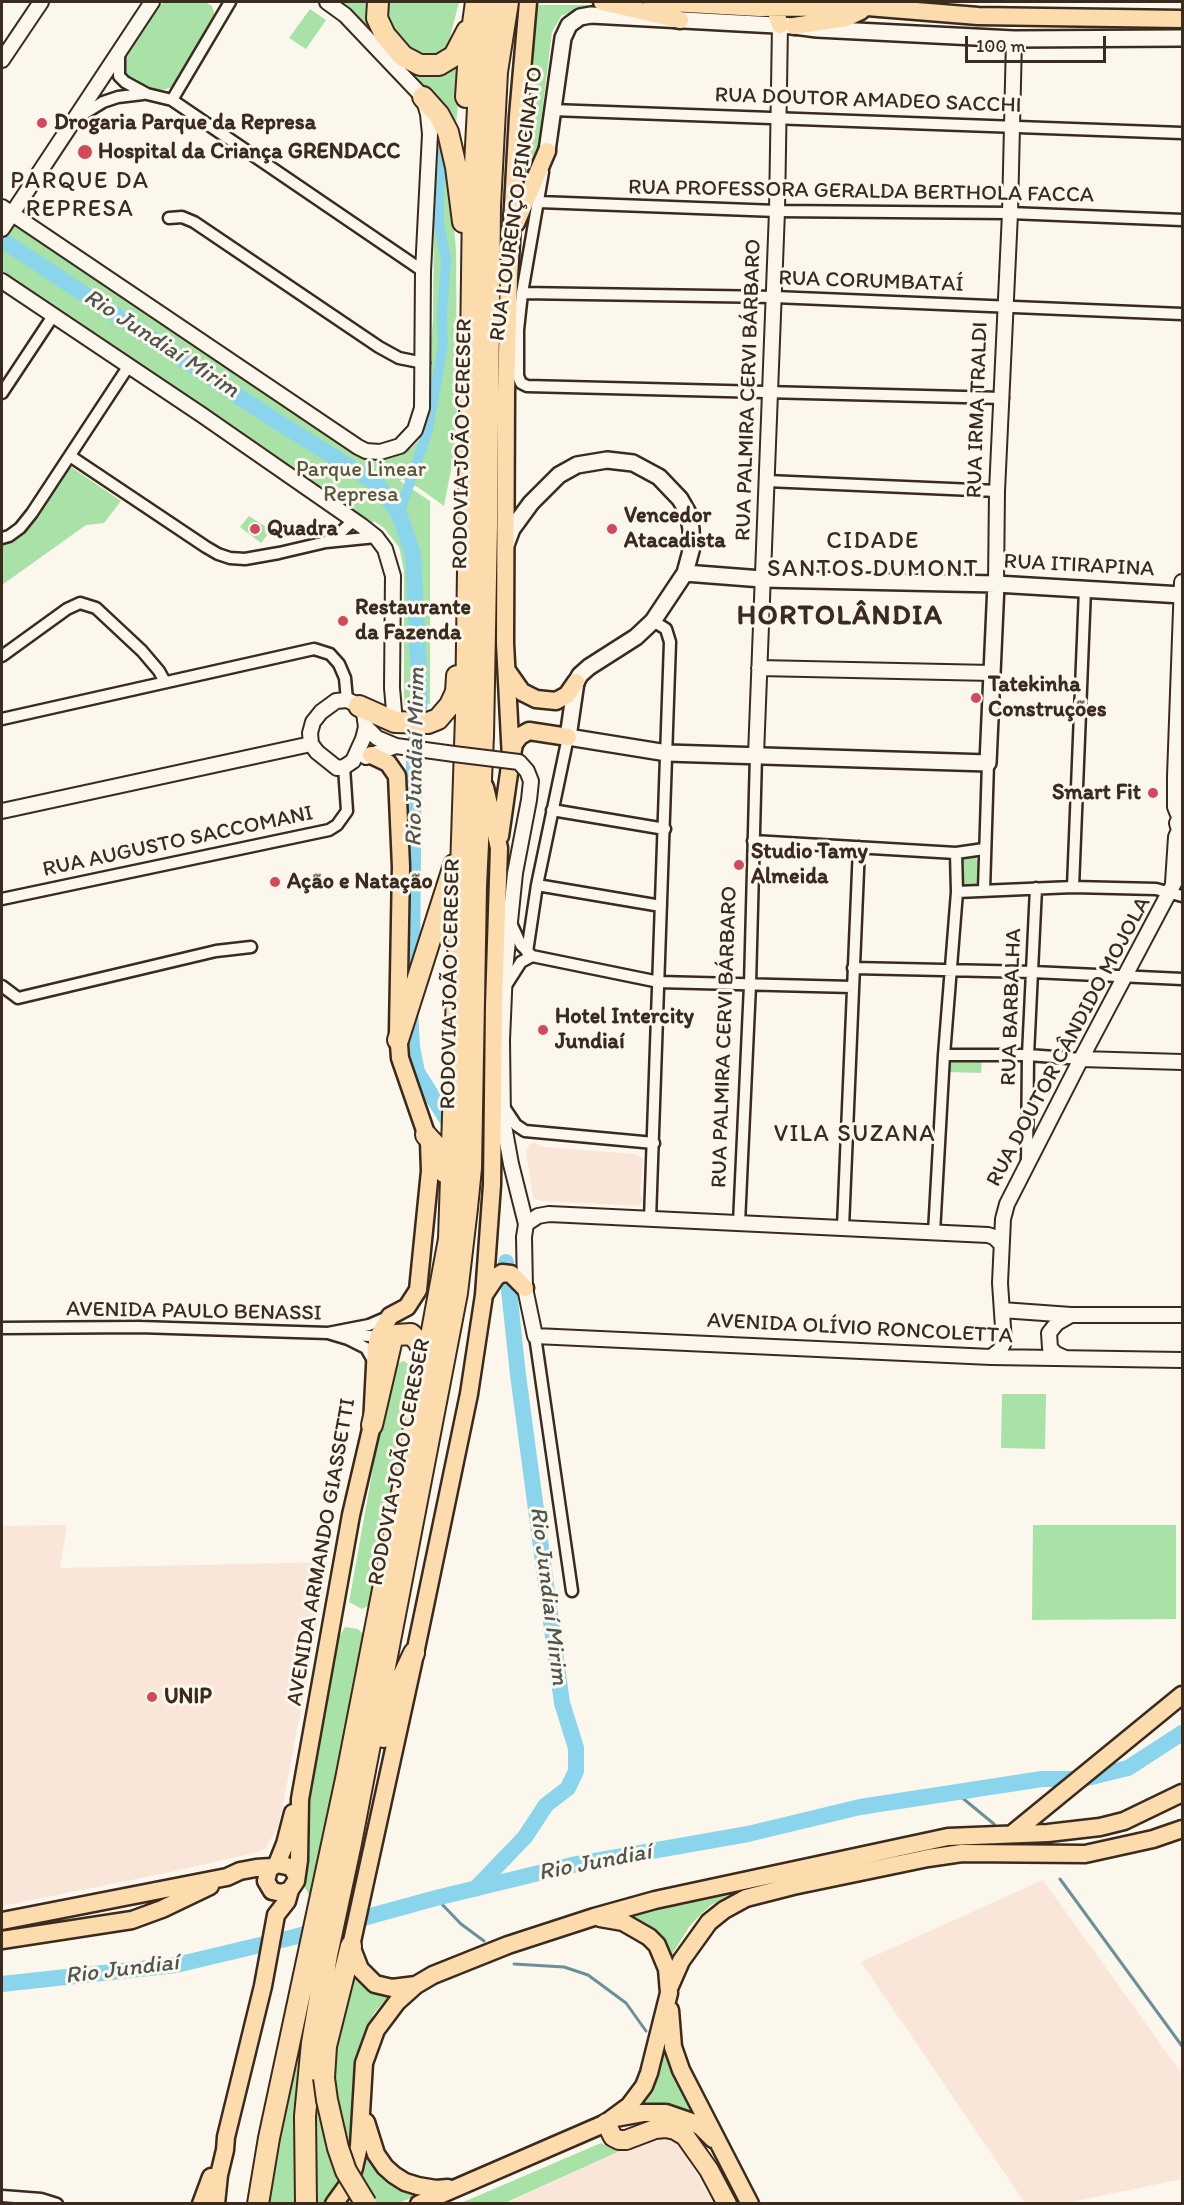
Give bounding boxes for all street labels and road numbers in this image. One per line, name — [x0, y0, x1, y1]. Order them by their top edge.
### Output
street label: RUA LOURENÇO PINCINATO — [485, 65, 549, 343]
street label: RUA DOUTOR AMADEO SACCHI — [714, 82, 1022, 120]
street label: RUA PROFESSORA GERALDA BERTHOLA FACCA — [628, 175, 1094, 209]
street label: RUA PALMIRA CERVI BÁRBARO — [731, 239, 767, 541]
street label: RUA CORUMBATAÍ — [778, 266, 964, 298]
street label: RODOVIA JOÃO CERESER — [448, 318, 478, 570]
street label: RUA IRMA TRALDI — [962, 321, 994, 499]
street label: RUA ITIRAPINA — [1003, 549, 1155, 583]
street label: RUA AUGUSTO SACCOMANI — [40, 800, 316, 884]
street label: RODOVIA JOÃO CERESER — [436, 858, 466, 1110]
street label: RUA PALMIRA CERVI BÁRBARO — [707, 886, 743, 1188]
street label: RUA DOUTOR CÂNDIDO MOJOLA — [981, 893, 1157, 1191]
street label: RUA BARBALHA — [996, 928, 1028, 1086]
street label: AVENIDA PAULO BENASSI — [66, 1297, 322, 1327]
street label: AVENIDA OLÍVIO RONCOLETTA — [706, 1308, 1014, 1350]
street label: RODOVIA JOÃO CERESER — [363, 1336, 437, 1588]
street label: AVENIDA ARMANDO GIASSETTI — [282, 1396, 362, 1708]

